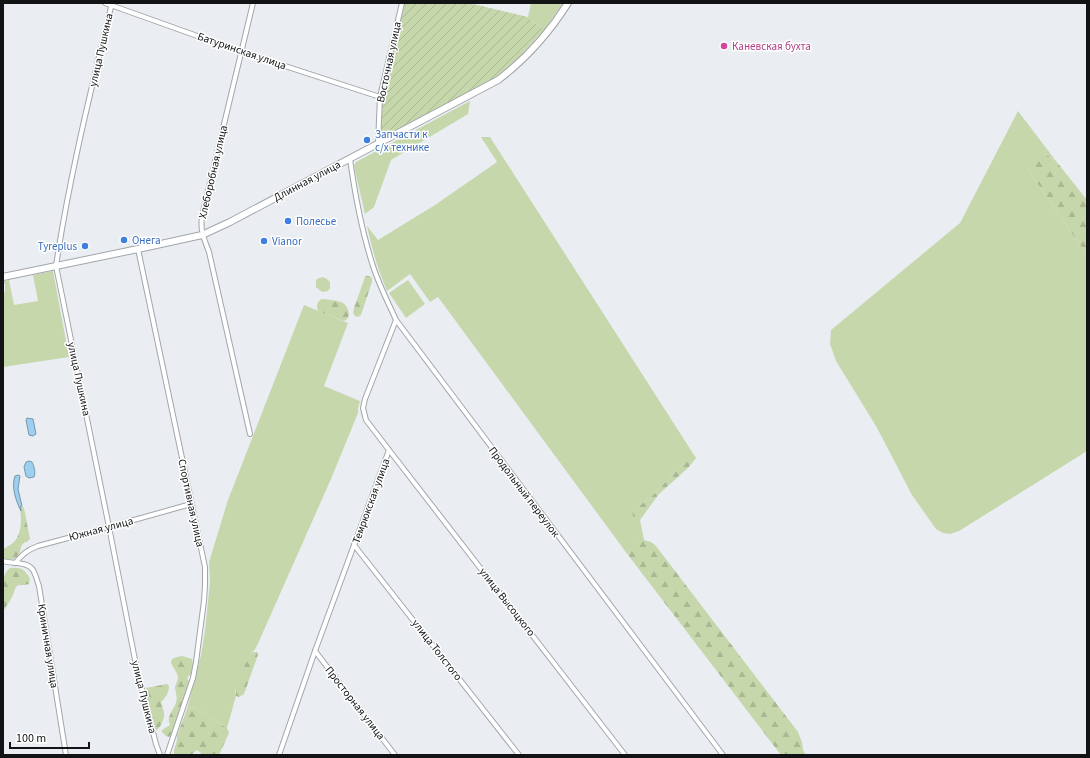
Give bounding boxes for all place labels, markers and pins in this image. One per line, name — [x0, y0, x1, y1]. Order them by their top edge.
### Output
place label: Каневская бухта — [732, 39, 811, 54]
marker: Каневская бухта — [719, 41, 729, 51]
place label: Запчасти к с/х технике — [375, 127, 430, 155]
marker: Запчасти к с/х технике — [362, 135, 372, 145]
place label: Полесье — [296, 214, 337, 229]
marker: Полесье — [283, 216, 293, 226]
place label: Онега — [132, 233, 161, 248]
place label: Vianor — [272, 234, 302, 249]
marker: Онега — [119, 235, 129, 245]
marker: Vianor — [259, 236, 269, 246]
place label: Tyreplus — [38, 239, 77, 254]
marker: Tyreplus — [80, 241, 90, 251]

